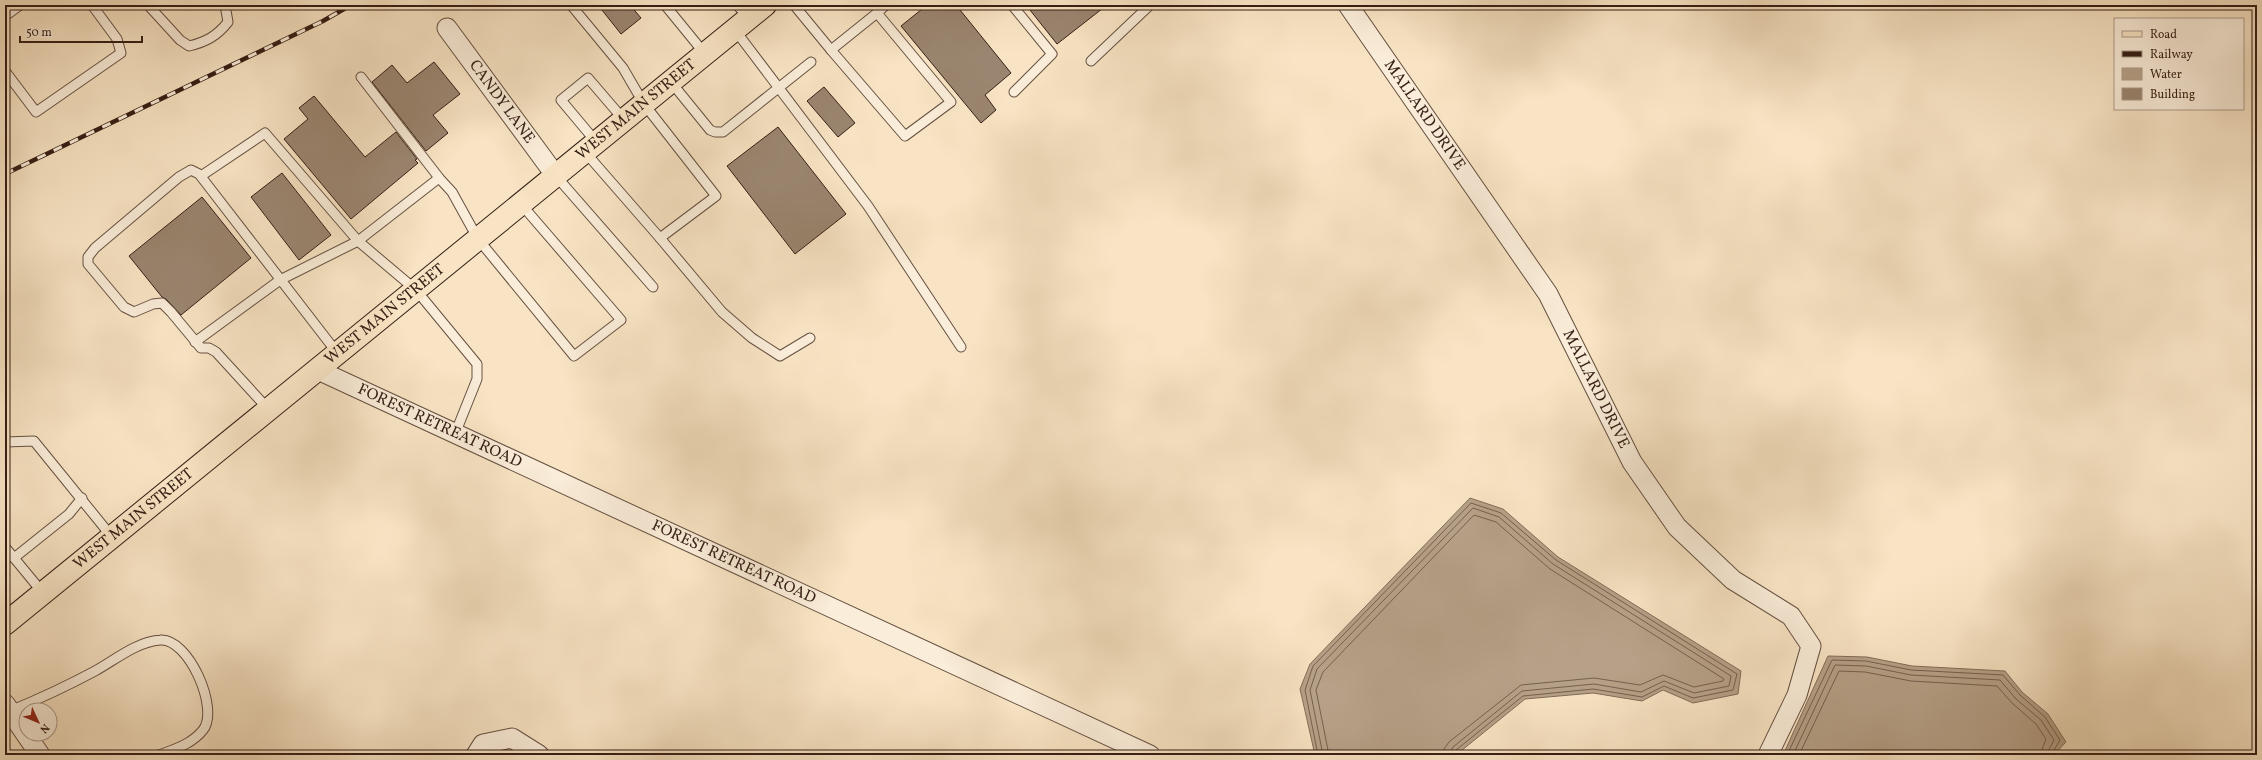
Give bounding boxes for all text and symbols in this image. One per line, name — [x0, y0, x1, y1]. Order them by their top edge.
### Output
scale bar — [20, 18, 142, 44]
legend — [2114, 18, 2244, 110]
text: 50 m — [26, 25, 52, 41]
text: Road — [2150, 27, 2177, 43]
text: Railway — [2150, 47, 2193, 63]
street label: WEST MAIN STREET — [571, 54, 701, 166]
street label: MALLARD DRIVE — [1378, 55, 1470, 175]
street label: CANDY LANE — [463, 56, 540, 148]
text: Water — [2150, 67, 2182, 83]
text: Building — [2150, 87, 2195, 103]
street label: WEST MAIN STREET — [320, 259, 450, 370]
street label: MALLARD DRIVE — [1557, 326, 1635, 452]
street label: FOREST RETREAT ROAD — [354, 379, 526, 474]
street label: WEST MAIN STREET — [69, 463, 199, 575]
street label: FOREST RETREAT ROAD — [648, 515, 820, 610]
north arrow — [18, 702, 58, 742]
text: N — [36, 720, 52, 736]

